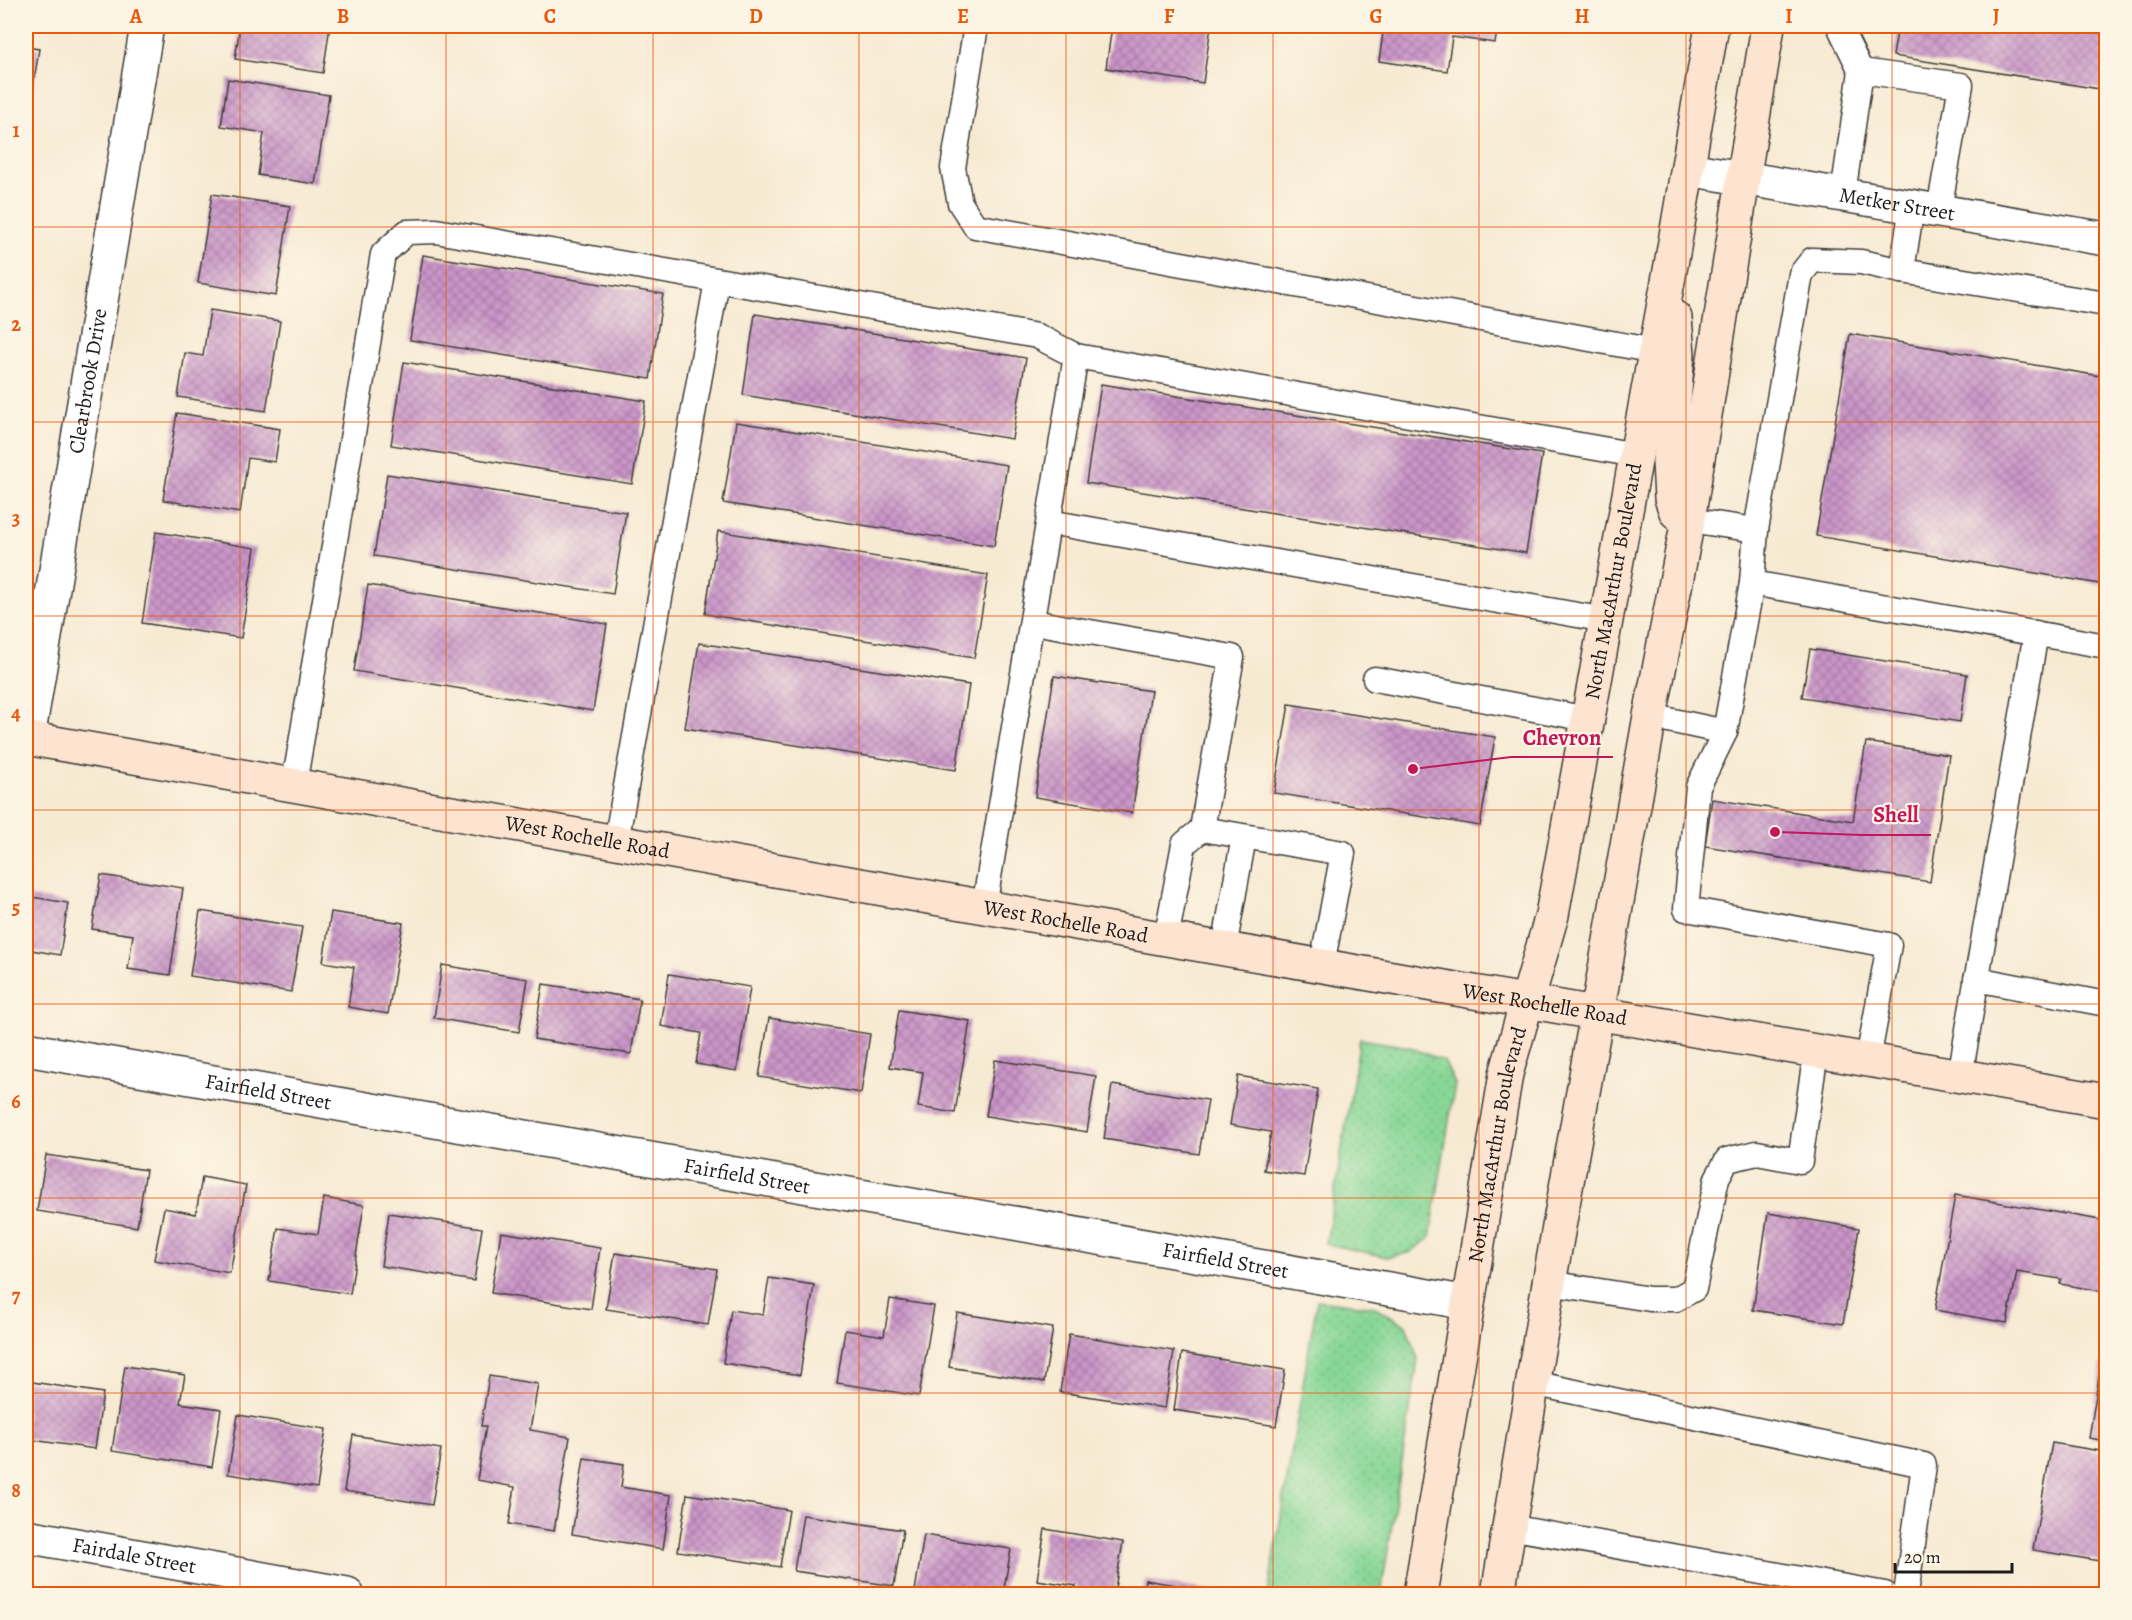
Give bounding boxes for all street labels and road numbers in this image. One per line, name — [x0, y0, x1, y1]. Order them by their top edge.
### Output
street label: Metker Street — [1837, 181, 1957, 228]
street label: Clearbrook Drive — [62, 306, 114, 456]
street label: North MacArthur Boulevard — [1578, 460, 1649, 702]
street label: West Rochelle Road — [502, 809, 673, 865]
street label: West Rochelle Road — [980, 893, 1151, 950]
street label: West Rochelle Road — [1459, 976, 1630, 1032]
street label: North MacArthur Boulevard — [1461, 1022, 1533, 1265]
street label: Fairfield Street — [203, 1067, 334, 1117]
street label: Fairfield Street — [682, 1151, 812, 1201]
street label: Fairfield Street — [1160, 1235, 1291, 1285]
street label: Fairdale Street — [70, 1531, 198, 1580]

